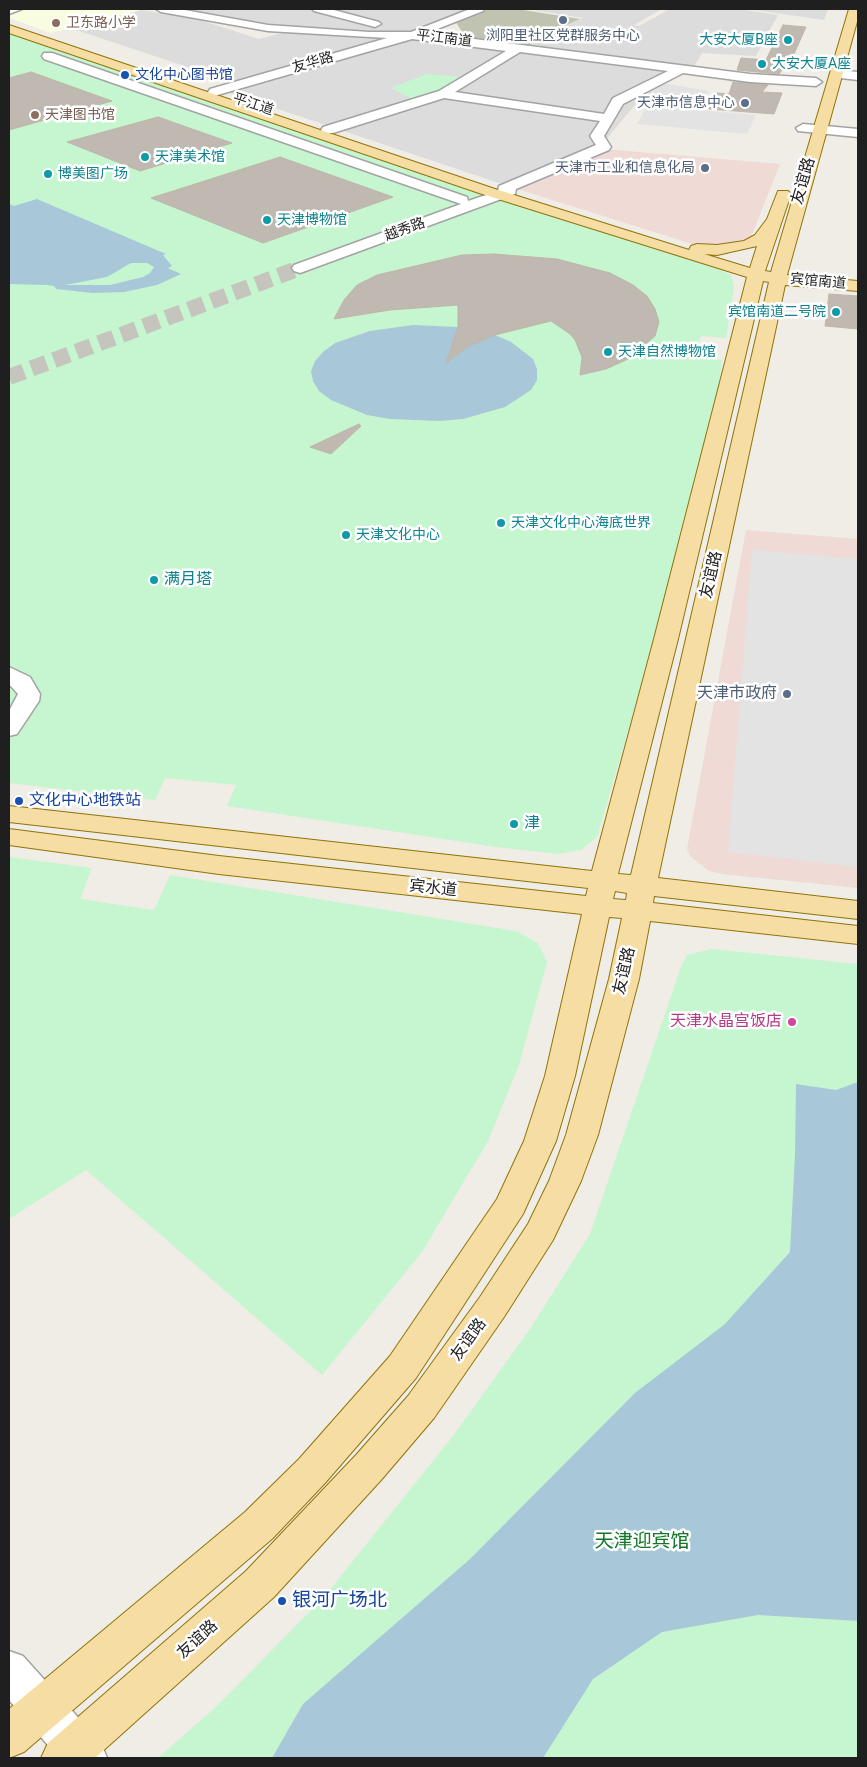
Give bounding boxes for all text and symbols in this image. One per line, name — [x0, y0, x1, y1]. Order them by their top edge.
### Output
marker: 浏阳里社区党群服务中心 — [557, 14, 569, 26]
place label: 卫东路小学 — [66, 15, 136, 31]
marker: 卫东路小学 — [50, 17, 62, 29]
street label: 平江南道 — [415, 27, 473, 51]
place label: 浏阳里社区党群服务中心 — [486, 28, 640, 44]
place label: 大安大厦B座 — [699, 32, 778, 48]
marker: 大安大厦B座 — [782, 34, 794, 46]
street label: 友华路 — [290, 49, 336, 77]
place label: 大安大厦A座 — [772, 56, 851, 72]
marker: 大安大厦A座 — [756, 58, 768, 70]
place label: 文化中心图书馆 — [135, 67, 233, 83]
marker: 文化中心图书馆 — [119, 69, 131, 81]
street label: 平江道 — [230, 91, 276, 119]
place label: 天津市信息中心 — [637, 95, 735, 111]
marker: 天津市信息中心 — [739, 97, 751, 109]
place label: 天津图书馆 — [45, 107, 115, 123]
marker: 天津图书馆 — [29, 109, 41, 121]
place label: 天津美术馆 — [155, 149, 225, 165]
marker: 天津美术馆 — [139, 151, 151, 163]
street label: 友谊路 — [788, 155, 820, 207]
place label: 天津市工业和信息化局 — [555, 160, 695, 176]
marker: 天津市工业和信息化局 — [699, 162, 711, 174]
place label: 博美图广场 — [58, 166, 128, 182]
marker: 博美图广场 — [42, 168, 54, 180]
place label: 天津博物馆 — [277, 212, 347, 228]
marker: 天津博物馆 — [261, 214, 273, 226]
street label: 越秀路 — [382, 215, 428, 245]
street label: 宾馆南道 — [789, 271, 847, 293]
place label: 宾馆南道二号院 — [728, 304, 826, 320]
marker: 宾馆南道二号院 — [830, 306, 842, 318]
place label: 天津自然博物馆 — [618, 344, 716, 360]
marker: 天津自然博物馆 — [602, 346, 614, 358]
place label: 天津文化中心海底世界 — [511, 515, 651, 531]
marker: 天津文化中心海底世界 — [495, 517, 507, 529]
place label: 天津文化中心 — [356, 527, 440, 543]
marker: 天津文化中心 — [340, 529, 352, 541]
street label: 友谊路 — [697, 549, 727, 601]
place label: 满月塔 — [164, 570, 212, 590]
marker: 满月塔 — [148, 574, 160, 586]
place label: 天津市政府 — [697, 684, 777, 704]
marker: 天津市政府 — [781, 688, 793, 700]
place label: 文化中心地铁站 — [29, 791, 141, 811]
marker: 文化中心地铁站 — [13, 795, 25, 807]
place label: 津 — [524, 814, 540, 834]
marker: 津 — [508, 818, 520, 830]
street label: 宾水道 — [408, 877, 458, 901]
street label: 友谊路 — [610, 945, 640, 997]
place label: 天津水晶宫饭店 — [670, 1012, 782, 1032]
marker: 天津水晶宫饭店 — [786, 1016, 798, 1028]
street label: 友谊路 — [447, 1315, 491, 1365]
park label: 天津迎宾馆 — [595, 1531, 689, 1553]
place label: 银河广场北 — [292, 1590, 387, 1612]
marker: 银河广场北 — [276, 1595, 288, 1607]
street label: 友谊路 — [174, 1617, 222, 1663]

